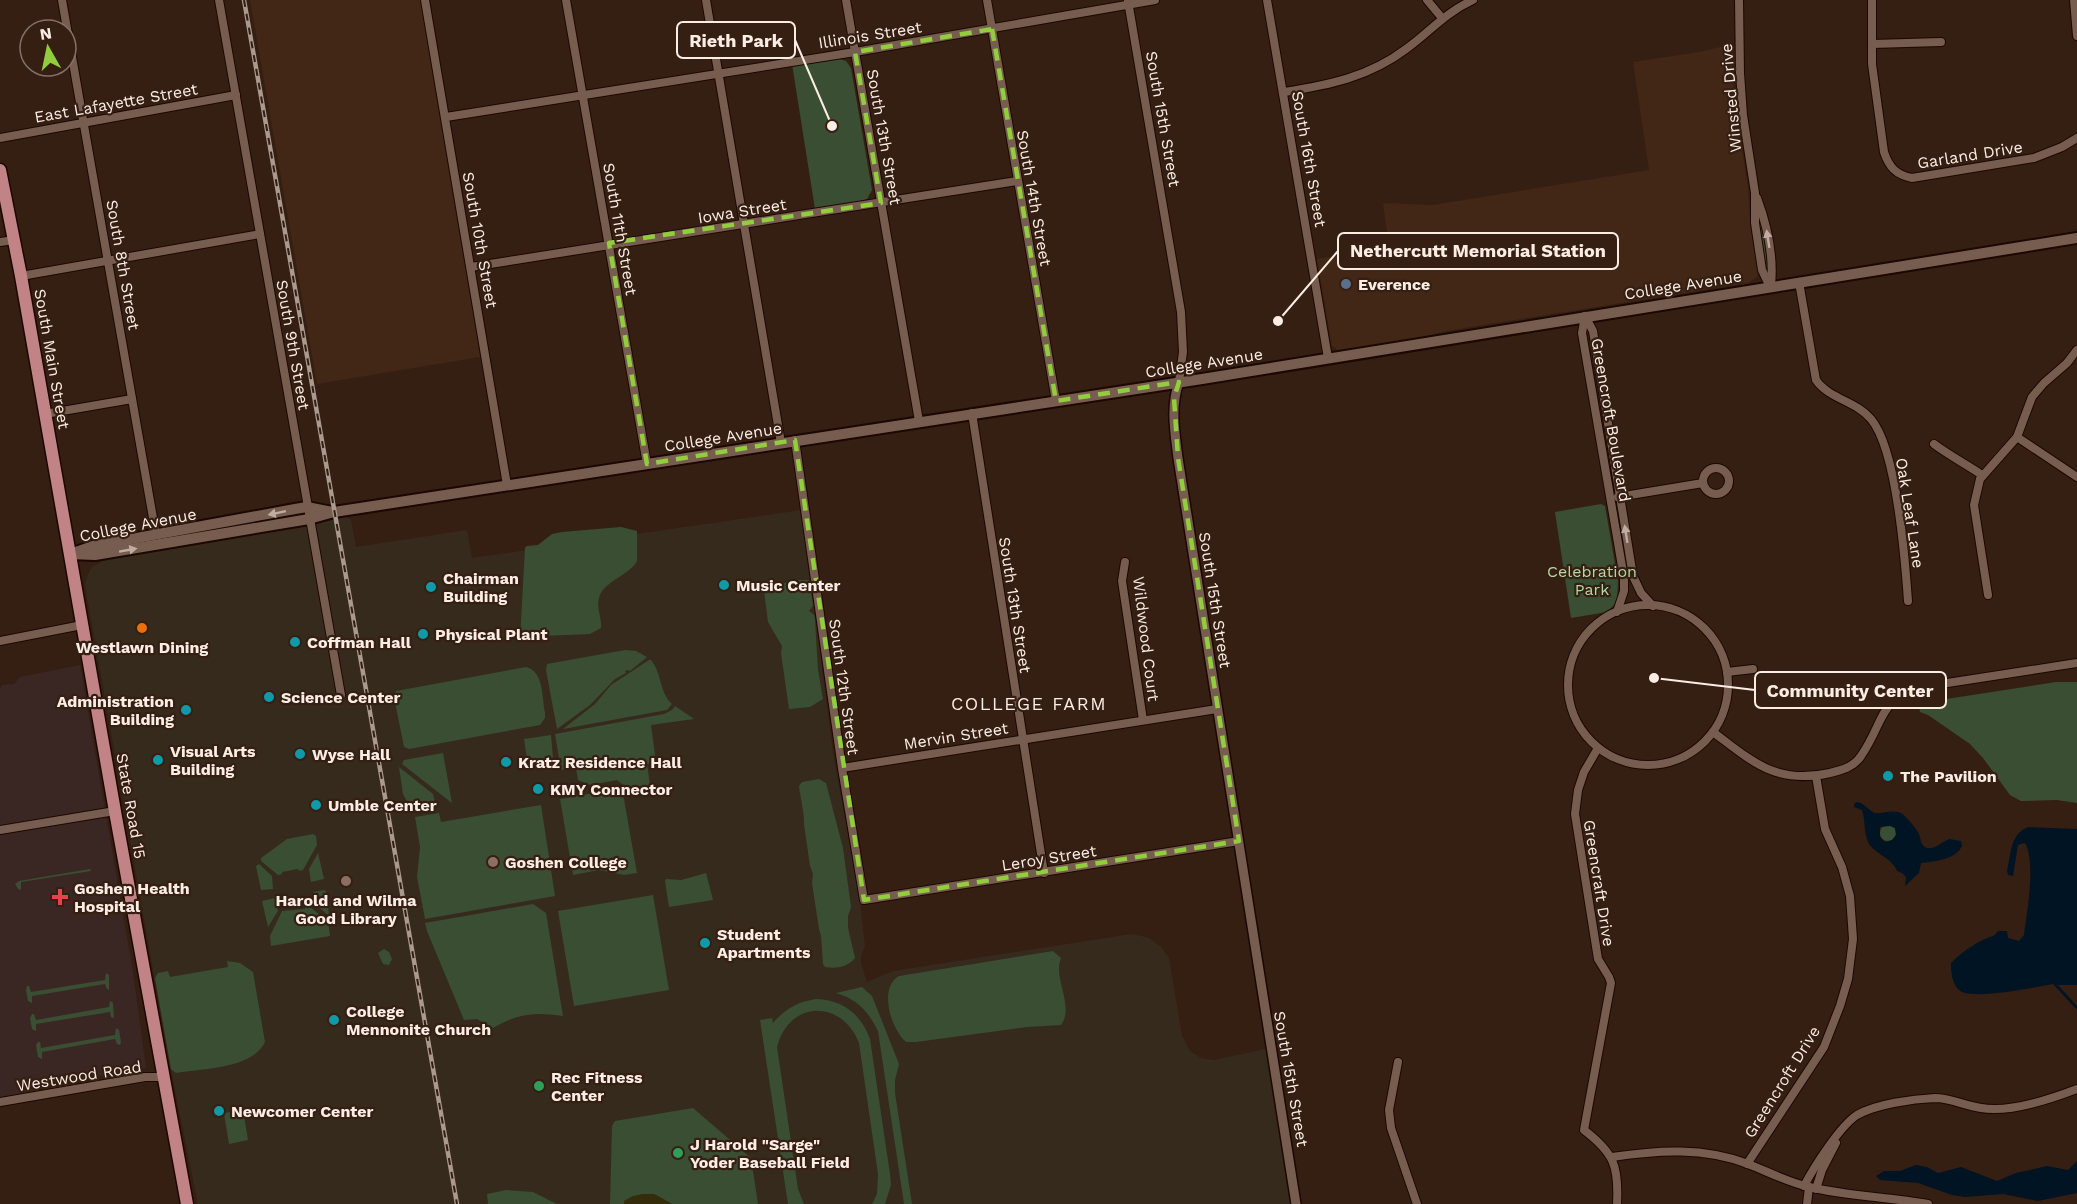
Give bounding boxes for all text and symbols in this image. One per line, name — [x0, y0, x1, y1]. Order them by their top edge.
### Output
street label: Illinois Street — [817, 17, 923, 53]
north arrow — [18, 18, 78, 78]
callout: Rieth Park — [677, 22, 795, 58]
text: N — [38, 23, 53, 44]
text: Rieth Park — [689, 30, 784, 51]
street label: Winsted Drive — [1717, 43, 1745, 153]
street label: South 15th Street — [1142, 50, 1184, 189]
street label: South 13th Street — [863, 68, 905, 207]
street label: East Lafayette Street — [33, 79, 199, 127]
street label: South 16th Street — [1288, 90, 1330, 229]
street label: South 14th Street — [1013, 129, 1055, 268]
street label: Garland Drive — [1916, 137, 2024, 173]
street label: South 11th Street — [599, 161, 641, 297]
street label: South 10th Street — [459, 170, 501, 310]
street label: Iowa Street — [696, 195, 788, 227]
street label: South 8th Street — [102, 198, 144, 332]
one-way arrow — [1763, 230, 1772, 249]
callout: Nethercutt Memorial Station — [1338, 233, 1618, 269]
text: Nethercutt Memorial Station — [1350, 240, 1606, 261]
street label: College Avenue — [1623, 266, 1743, 304]
place label: Everence — [1358, 275, 1430, 294]
marker: Everence — [1339, 277, 1353, 291]
street label: South 9th Street — [272, 278, 314, 412]
street label: South Main Street — [30, 287, 74, 431]
street label: Greencroft Boulevard — [1587, 337, 1635, 503]
street label: College Avenue — [1144, 344, 1264, 382]
street label: College Avenue — [663, 418, 783, 456]
street label: Oak Leaf Lane — [1892, 456, 1928, 570]
street label: College Avenue — [78, 504, 198, 546]
one-way arrow — [267, 509, 286, 518]
one-way arrow — [1622, 524, 1631, 543]
street label: South 15th Street — [1195, 531, 1235, 670]
street label: South 13th Street — [995, 536, 1035, 675]
one-way arrow — [119, 545, 138, 554]
park label: Celebration Park — [1547, 562, 1637, 599]
place label: Chairman Building — [443, 569, 519, 606]
place label: Music Center — [736, 576, 841, 595]
street label: Wildwood Court — [1129, 576, 1163, 703]
marker: Music Center — [717, 578, 731, 592]
marker: Chairman Building — [424, 580, 438, 594]
street label: South 12th Street — [825, 618, 863, 757]
marker: Westlawn Dining — [135, 621, 149, 635]
place label: Physical Plant — [435, 625, 547, 644]
marker: Physical Plant — [416, 627, 430, 641]
place label: Coffman Hall — [307, 633, 412, 652]
marker: Coffman Hall — [288, 635, 302, 649]
place label: Westlawn Dining — [76, 638, 208, 657]
callout: Community Center — [1755, 672, 1946, 708]
text: Community Center — [1766, 680, 1934, 701]
place label: Science Center — [281, 688, 400, 707]
marker: Science Center — [262, 690, 276, 704]
place label: Administration Building — [57, 692, 174, 729]
district label: COLLEGE FARM — [951, 693, 1107, 714]
marker: Administration Building — [179, 703, 193, 717]
street label: Mervin Street — [902, 718, 1010, 754]
place label: Visual Arts Building — [170, 742, 256, 779]
place label: Wyse Hall — [312, 745, 391, 764]
marker: Wyse Hall — [293, 747, 307, 761]
street label: State Road 15 — [112, 752, 150, 860]
marker: Visual Arts Building — [151, 753, 165, 767]
place label: Kratz Residence Hall — [518, 753, 682, 772]
marker: Kratz Residence Hall — [499, 755, 513, 769]
place label: The Pavilion — [1900, 767, 1997, 786]
marker: The Pavilion — [1881, 769, 1895, 783]
place label: KMY Connector — [550, 780, 673, 799]
marker: KMY Connector — [531, 782, 545, 796]
place label: Umble Center — [328, 796, 437, 815]
marker: Umble Center — [309, 798, 323, 812]
street label: Greencraft Drive — [1580, 818, 1618, 948]
street label: Leroy Street — [1000, 841, 1098, 875]
place label: Goshen College — [505, 853, 627, 872]
marker: Goshen College — [486, 855, 500, 869]
marker: Harold and Wilma Good Library — [339, 874, 353, 888]
place label: Goshen Health Hospital — [74, 879, 190, 916]
marker: Goshen Health Hospital — [51, 888, 69, 906]
place label: Harold and Wilma Good Library — [276, 891, 417, 928]
place label: Student Apartments — [717, 925, 811, 962]
marker: Student Apartments — [698, 936, 712, 950]
place label: College Mennonite Church — [346, 1002, 491, 1039]
street label: South 15th Street — [1270, 1010, 1312, 1149]
marker: College Mennonite Church — [327, 1013, 341, 1027]
street label: Greencroft Drive — [1740, 1023, 1824, 1141]
street label: Westwood Road — [15, 1057, 143, 1095]
place label: Rec Fitness Center — [551, 1068, 643, 1105]
marker: Rec Fitness Center — [532, 1079, 546, 1093]
place label: Newcomer Center — [231, 1102, 374, 1121]
marker: Newcomer Center — [212, 1104, 226, 1118]
place label: J Harold "Sarge" Yoder Baseball Field — [690, 1135, 850, 1172]
marker: J Harold "Sarge" Yoder Baseball Field — [671, 1146, 685, 1160]

